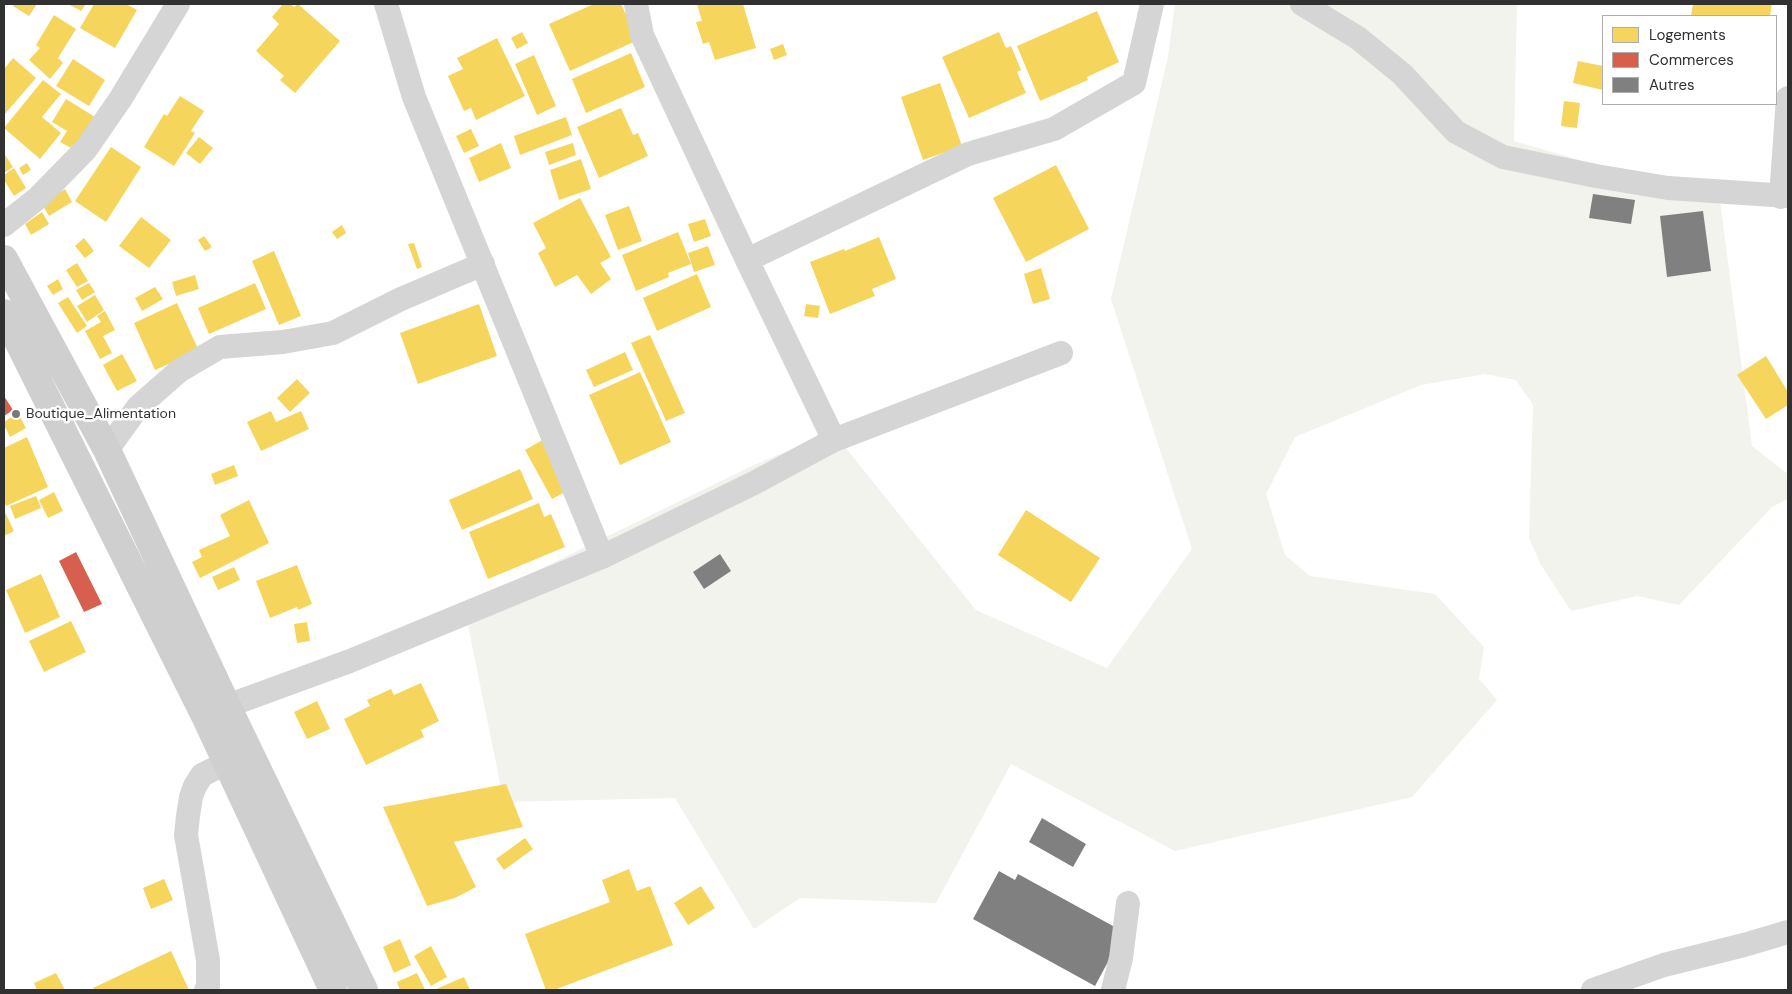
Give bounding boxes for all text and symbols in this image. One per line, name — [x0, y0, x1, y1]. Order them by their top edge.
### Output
legend — [1602, 15, 1777, 105]
text: Logements — [1649, 25, 1726, 45]
text: Commerces — [1649, 50, 1734, 70]
text: Autres — [1649, 75, 1695, 95]
place label: Boutique_Alimentation — [26, 406, 176, 422]
marker: Boutique_Alimentation — [10, 408, 22, 420]

